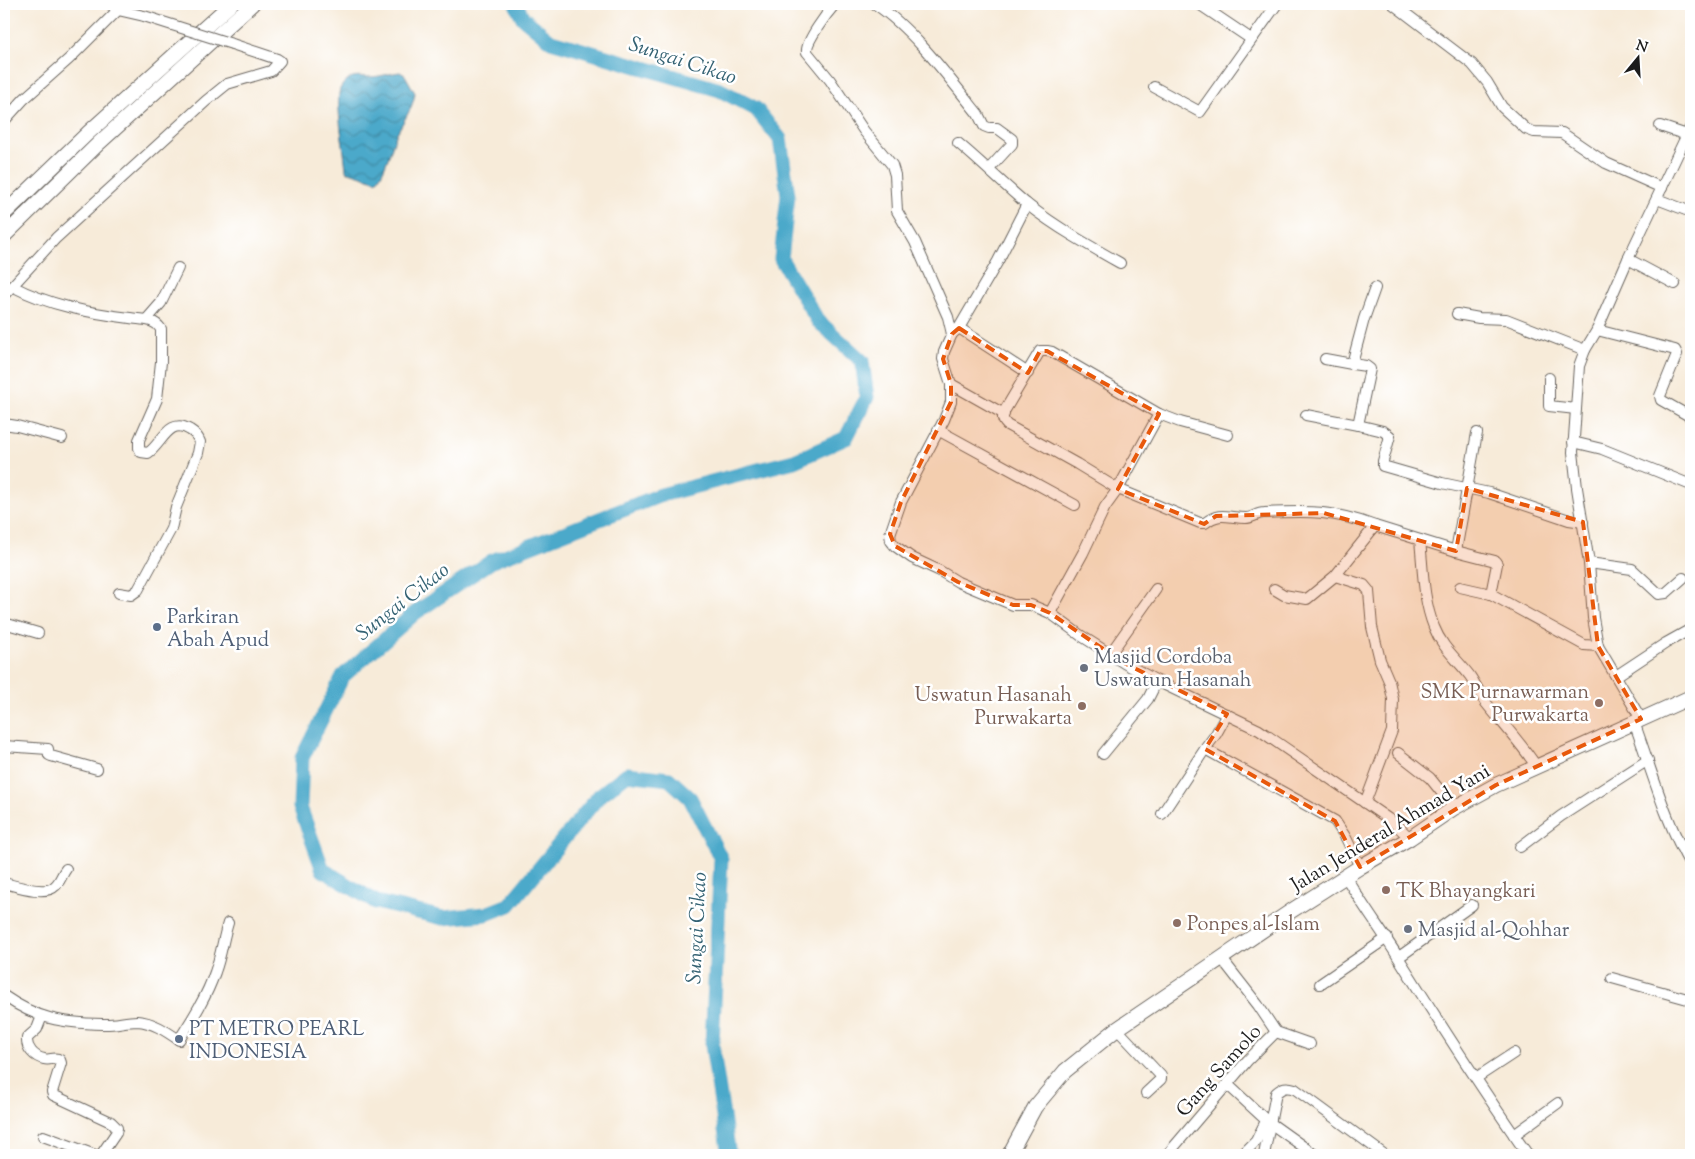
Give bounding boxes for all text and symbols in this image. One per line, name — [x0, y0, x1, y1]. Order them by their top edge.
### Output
water label: Sungai Cikao — [625, 30, 740, 93]
north arrow — [1612, 32, 1662, 82]
text: N — [1633, 36, 1650, 59]
water label: Sungai Cikao — [350, 556, 457, 649]
place label: Parkiran Abah Apud — [167, 604, 269, 656]
marker: Parkiran Abah Apud — [151, 621, 163, 633]
place label: Masjid Cordoba Uswatun Hasanah — [1094, 644, 1252, 696]
marker: Masjid Cordoba Uswatun Hasanah — [1078, 662, 1090, 674]
place label: SMK Purnawarman Purwakarta — [1420, 679, 1589, 731]
place label: Uswatun Hasanah Purwakarta — [915, 682, 1072, 734]
marker: SMK Purnawarman Purwakarta — [1593, 697, 1605, 709]
marker: Uswatun Hasanah Purwakarta — [1076, 700, 1088, 712]
street label: Jalan Jenderal Ahmad Yani — [1285, 758, 1497, 901]
water label: Sungai Cikao — [680, 871, 716, 985]
place label: TK Bhayangkari — [1396, 878, 1536, 907]
marker: TK Bhayangkari — [1380, 884, 1392, 896]
place label: Ponpes al-Islam — [1187, 911, 1320, 940]
marker: Ponpes al-Islam — [1171, 917, 1183, 929]
place label: Masjid al-Qohhar — [1418, 917, 1570, 946]
marker: Masjid al-Qohhar — [1402, 923, 1414, 935]
place label: PT METRO PEARL INDONESIA — [189, 1016, 364, 1068]
street label: Gang Samolo — [1170, 1019, 1269, 1124]
marker: PT METRO PEARL INDONESIA — [173, 1033, 185, 1045]

